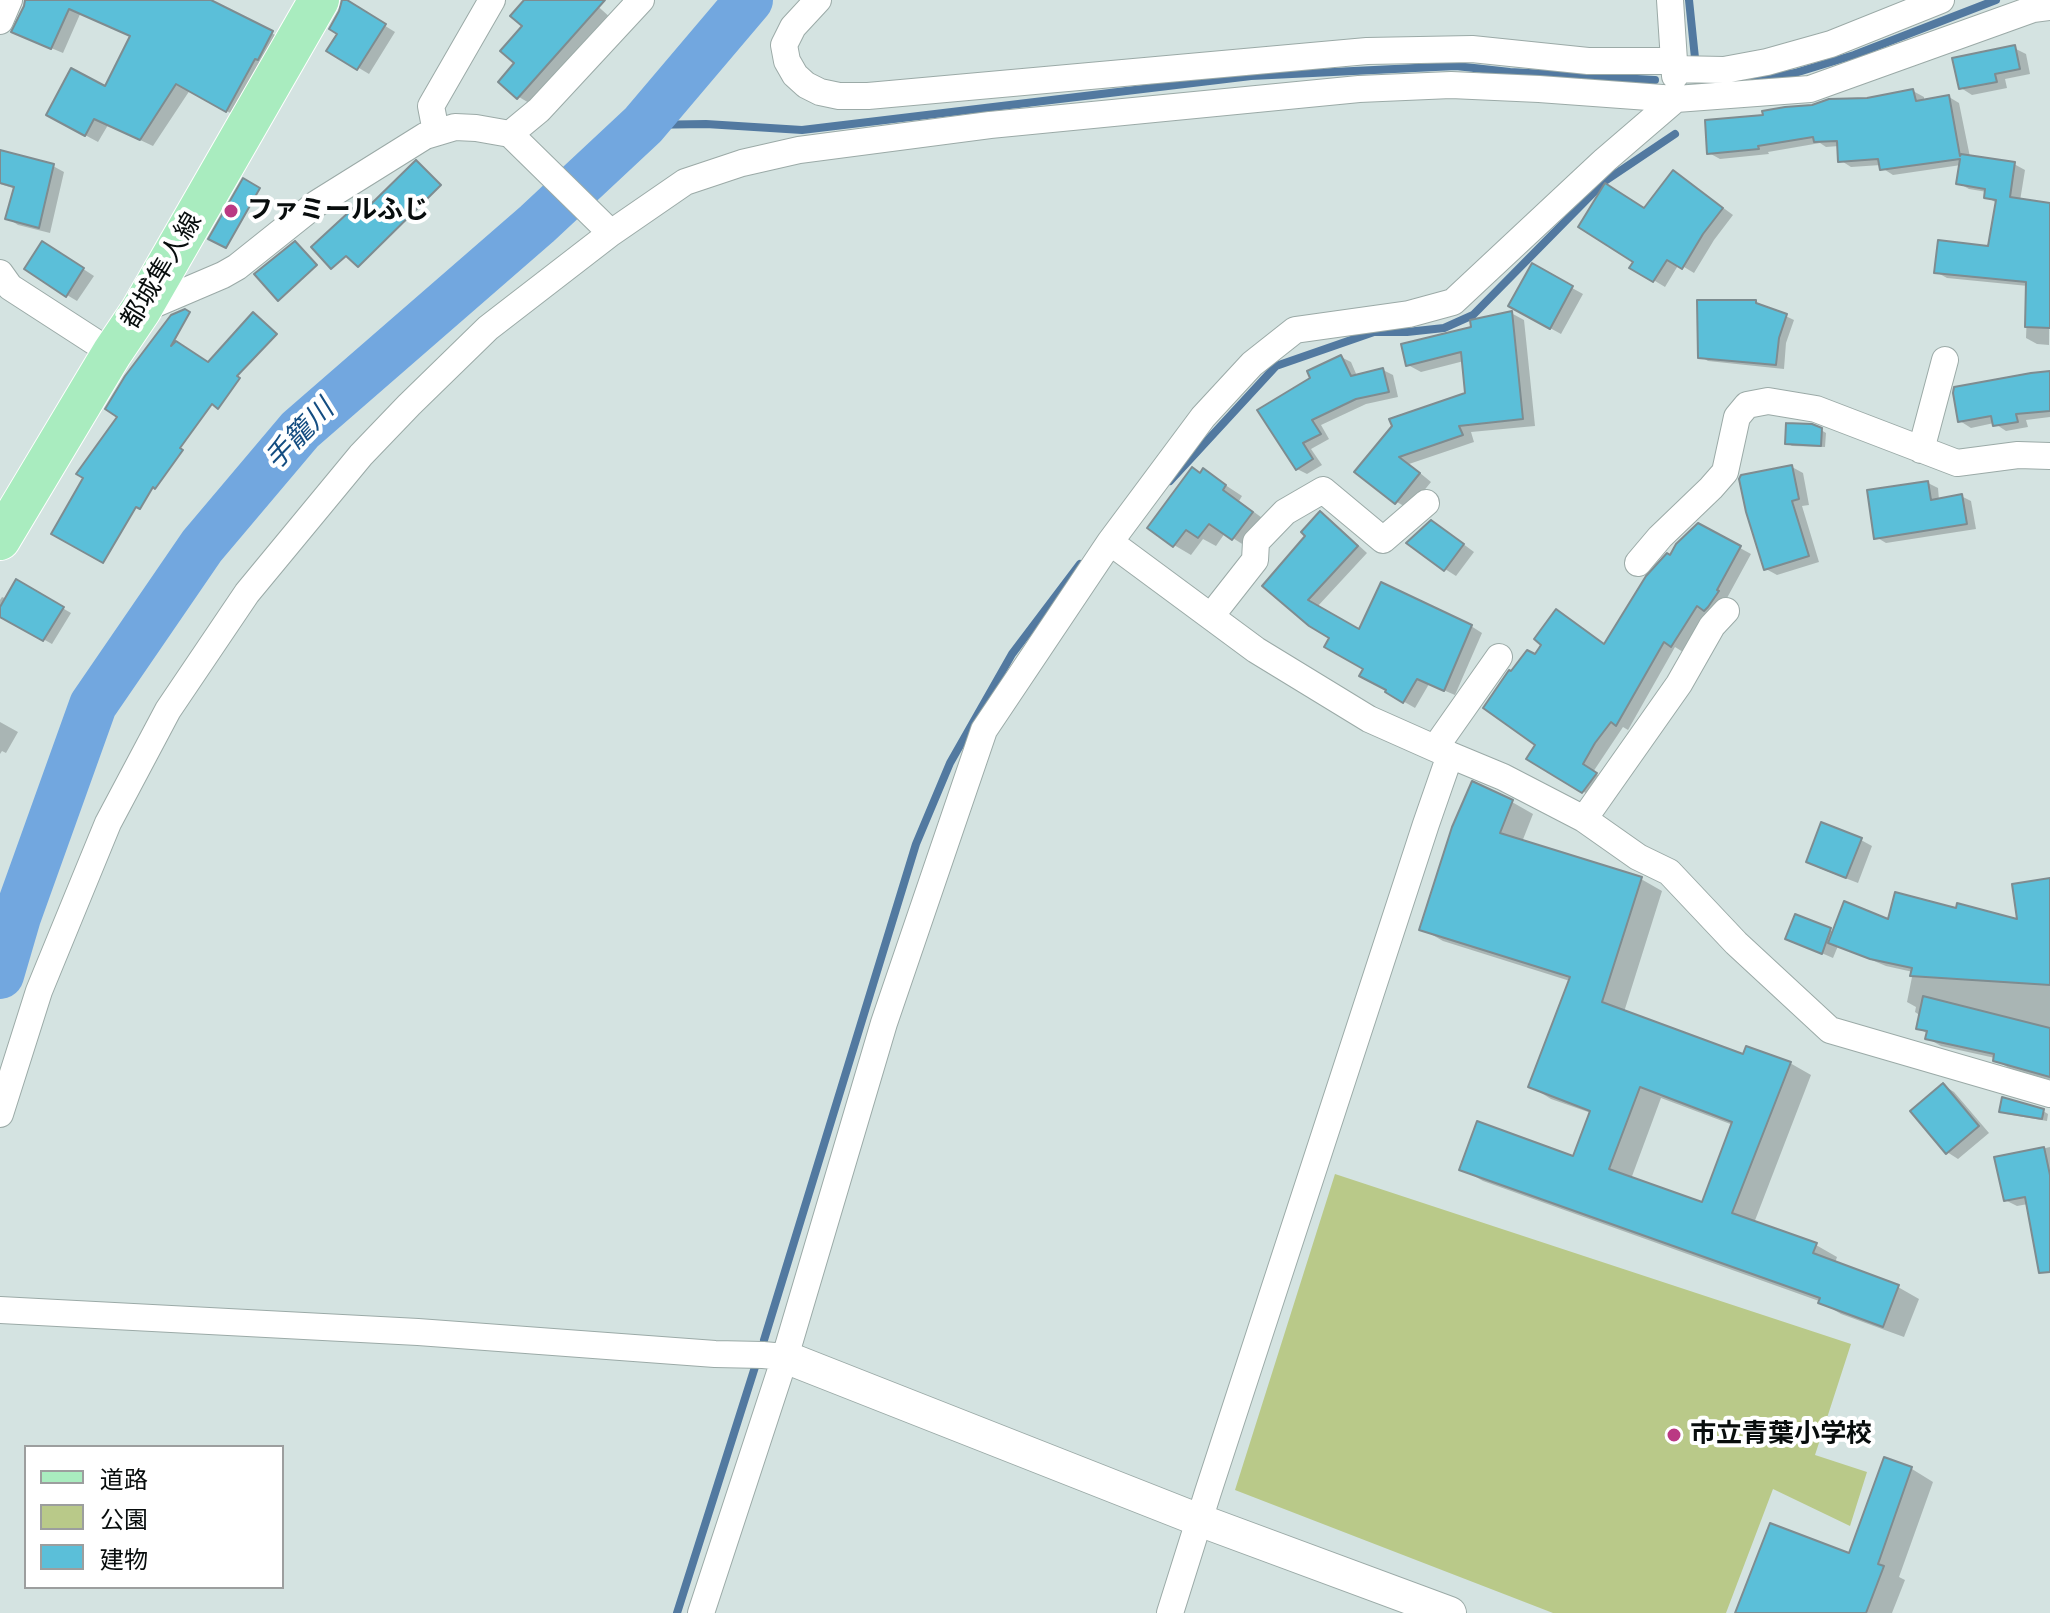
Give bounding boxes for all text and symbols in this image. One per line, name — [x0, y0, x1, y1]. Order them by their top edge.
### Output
place label: ファミールふじ — [247, 195, 429, 227]
marker: ファミールふじ — [222, 202, 240, 220]
street label: 都城隼人線 — [115, 207, 209, 335]
water label: 手籠川 — [259, 393, 341, 477]
place label: 市立青葉小学校 — [1690, 1419, 1872, 1451]
marker: 市立青葉小学校 — [1665, 1426, 1683, 1444]
legend — [24, 1445, 284, 1589]
text: 道路 — [100, 1462, 148, 1495]
text: 公園 — [100, 1502, 148, 1535]
text: 建物 — [100, 1542, 148, 1575]

